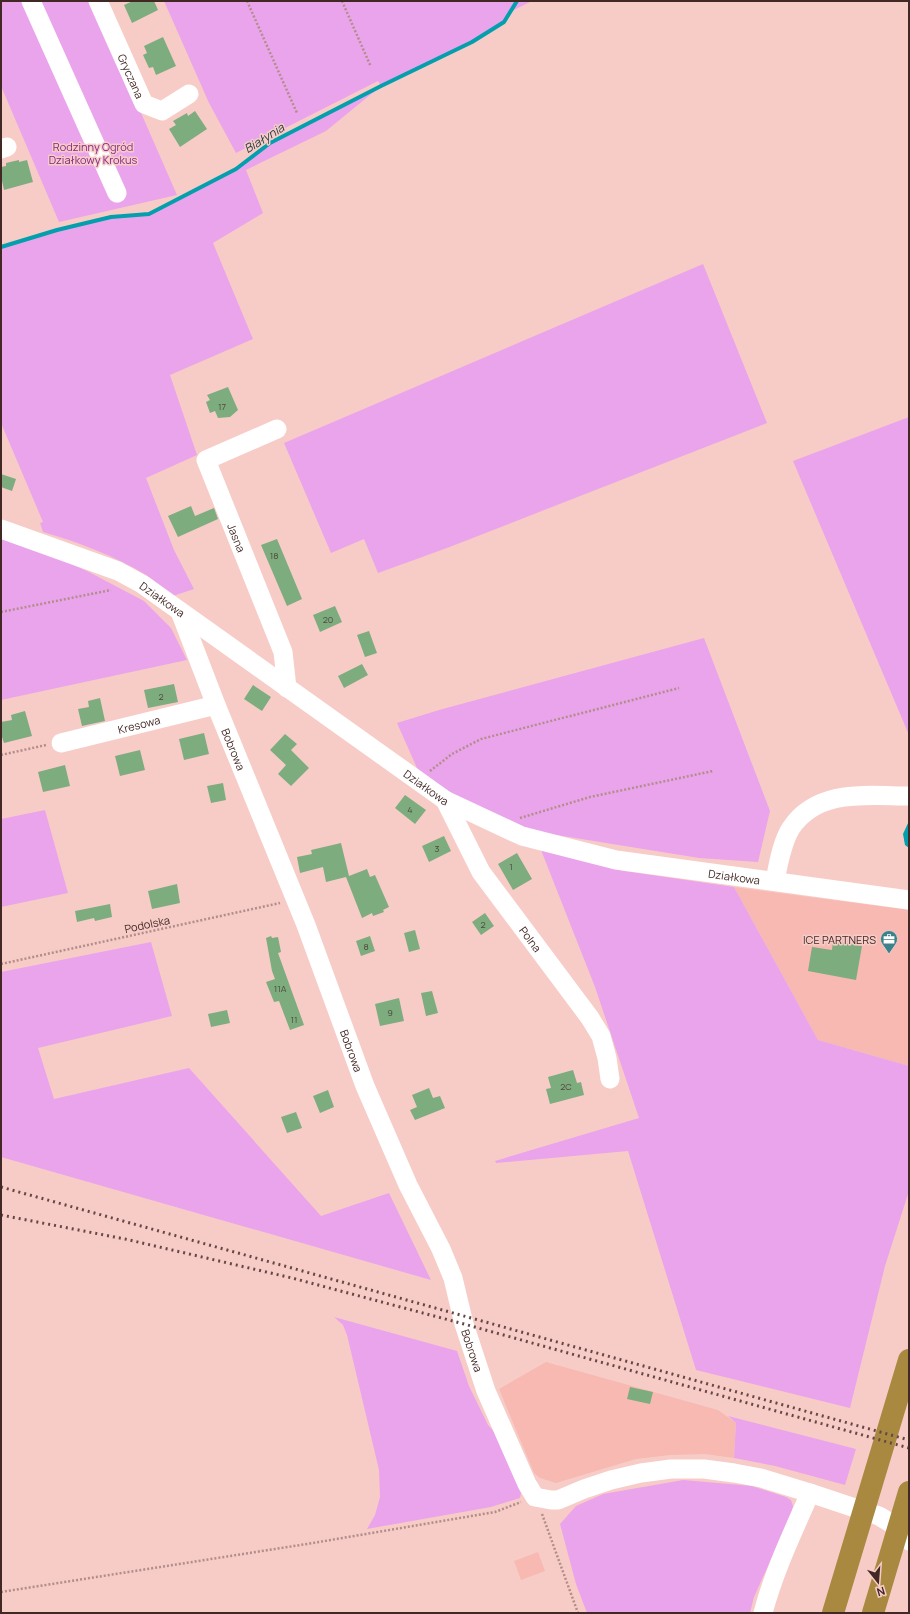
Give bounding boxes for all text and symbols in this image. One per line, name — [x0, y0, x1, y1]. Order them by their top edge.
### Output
street label: Gryczana — [115, 51, 148, 101]
water label: Białynia — [241, 118, 288, 157]
park label: Rodzinny Ogród Działkowy Krokus — [49, 139, 138, 167]
house number: 17 — [218, 400, 226, 413]
street label: Jasna — [225, 521, 250, 554]
house number: 18 — [270, 549, 278, 562]
street label: Działkowa — [137, 578, 188, 620]
house number: 20 — [323, 613, 333, 626]
house number: 2 — [158, 690, 164, 703]
street label: Kresowa — [116, 712, 161, 736]
street label: Bobrowa — [219, 726, 249, 772]
street label: Działkowa — [401, 766, 451, 808]
house number: 4 — [407, 803, 413, 816]
house number: 3 — [435, 842, 440, 855]
house number: 1 — [509, 860, 513, 873]
street label: Działkowa — [707, 865, 761, 887]
street label: Podolska — [123, 912, 171, 936]
house number: 2 — [480, 918, 486, 931]
street label: Polna — [516, 923, 545, 955]
office icon: ICE PARTNERS — [879, 929, 899, 954]
place label: ICE PARTNERS — [803, 932, 876, 947]
house number: 8 — [363, 940, 369, 953]
house number: 11A — [274, 982, 287, 995]
house number: 9 — [387, 1006, 393, 1019]
house number: 11 — [290, 1013, 298, 1026]
street label: Bobrowa — [337, 1027, 367, 1074]
house number: 2C — [560, 1080, 572, 1093]
street label: Bobrowa — [459, 1327, 487, 1374]
north arrow — [858, 1562, 898, 1602]
text: N — [875, 1584, 887, 1600]

